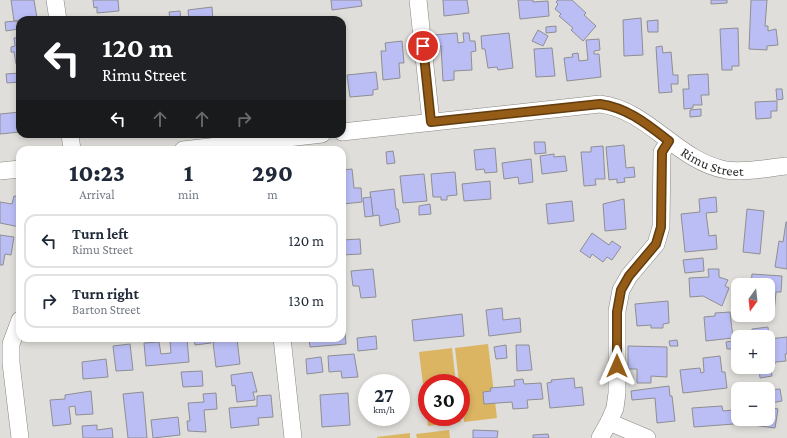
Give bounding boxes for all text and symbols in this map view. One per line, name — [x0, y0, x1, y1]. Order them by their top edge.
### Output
pin — [406, 29, 440, 63]
icon: left — [36, 32, 88, 84]
text: 120 m — [102, 32, 173, 63]
icon: arrive — [412, 35, 434, 57]
text: Rimu Street — [102, 65, 186, 85]
icon: left — [107, 108, 129, 130]
icon: ahead — [149, 108, 171, 130]
icon: ahead — [191, 108, 213, 130]
icon: right — [233, 108, 255, 130]
street label: Rimu Street — [678, 144, 744, 179]
text: 10:23 — [69, 159, 125, 186]
text: 1 — [184, 159, 193, 186]
text: 290 — [252, 159, 293, 186]
text: Arrival — [79, 187, 115, 202]
text: min — [178, 187, 199, 202]
text: m — [267, 187, 278, 202]
text: Turn left — [72, 226, 128, 242]
icon: left — [38, 230, 60, 252]
text: 120 m — [289, 233, 324, 249]
text: Rimu Street — [72, 242, 133, 257]
north arrow — [731, 278, 775, 322]
map controls — [731, 278, 775, 426]
text: Turn right — [72, 286, 139, 302]
icon: right — [38, 290, 60, 312]
text: 130 m — [289, 293, 324, 309]
text: Barton Street — [72, 302, 140, 317]
button: + — [731, 330, 775, 374]
position arrow — [596, 345, 638, 387]
speed limit sign: 30 — [418, 374, 470, 426]
button: − — [731, 382, 775, 426]
text: 27 — [374, 384, 394, 406]
text: km/h — [373, 404, 395, 415]

